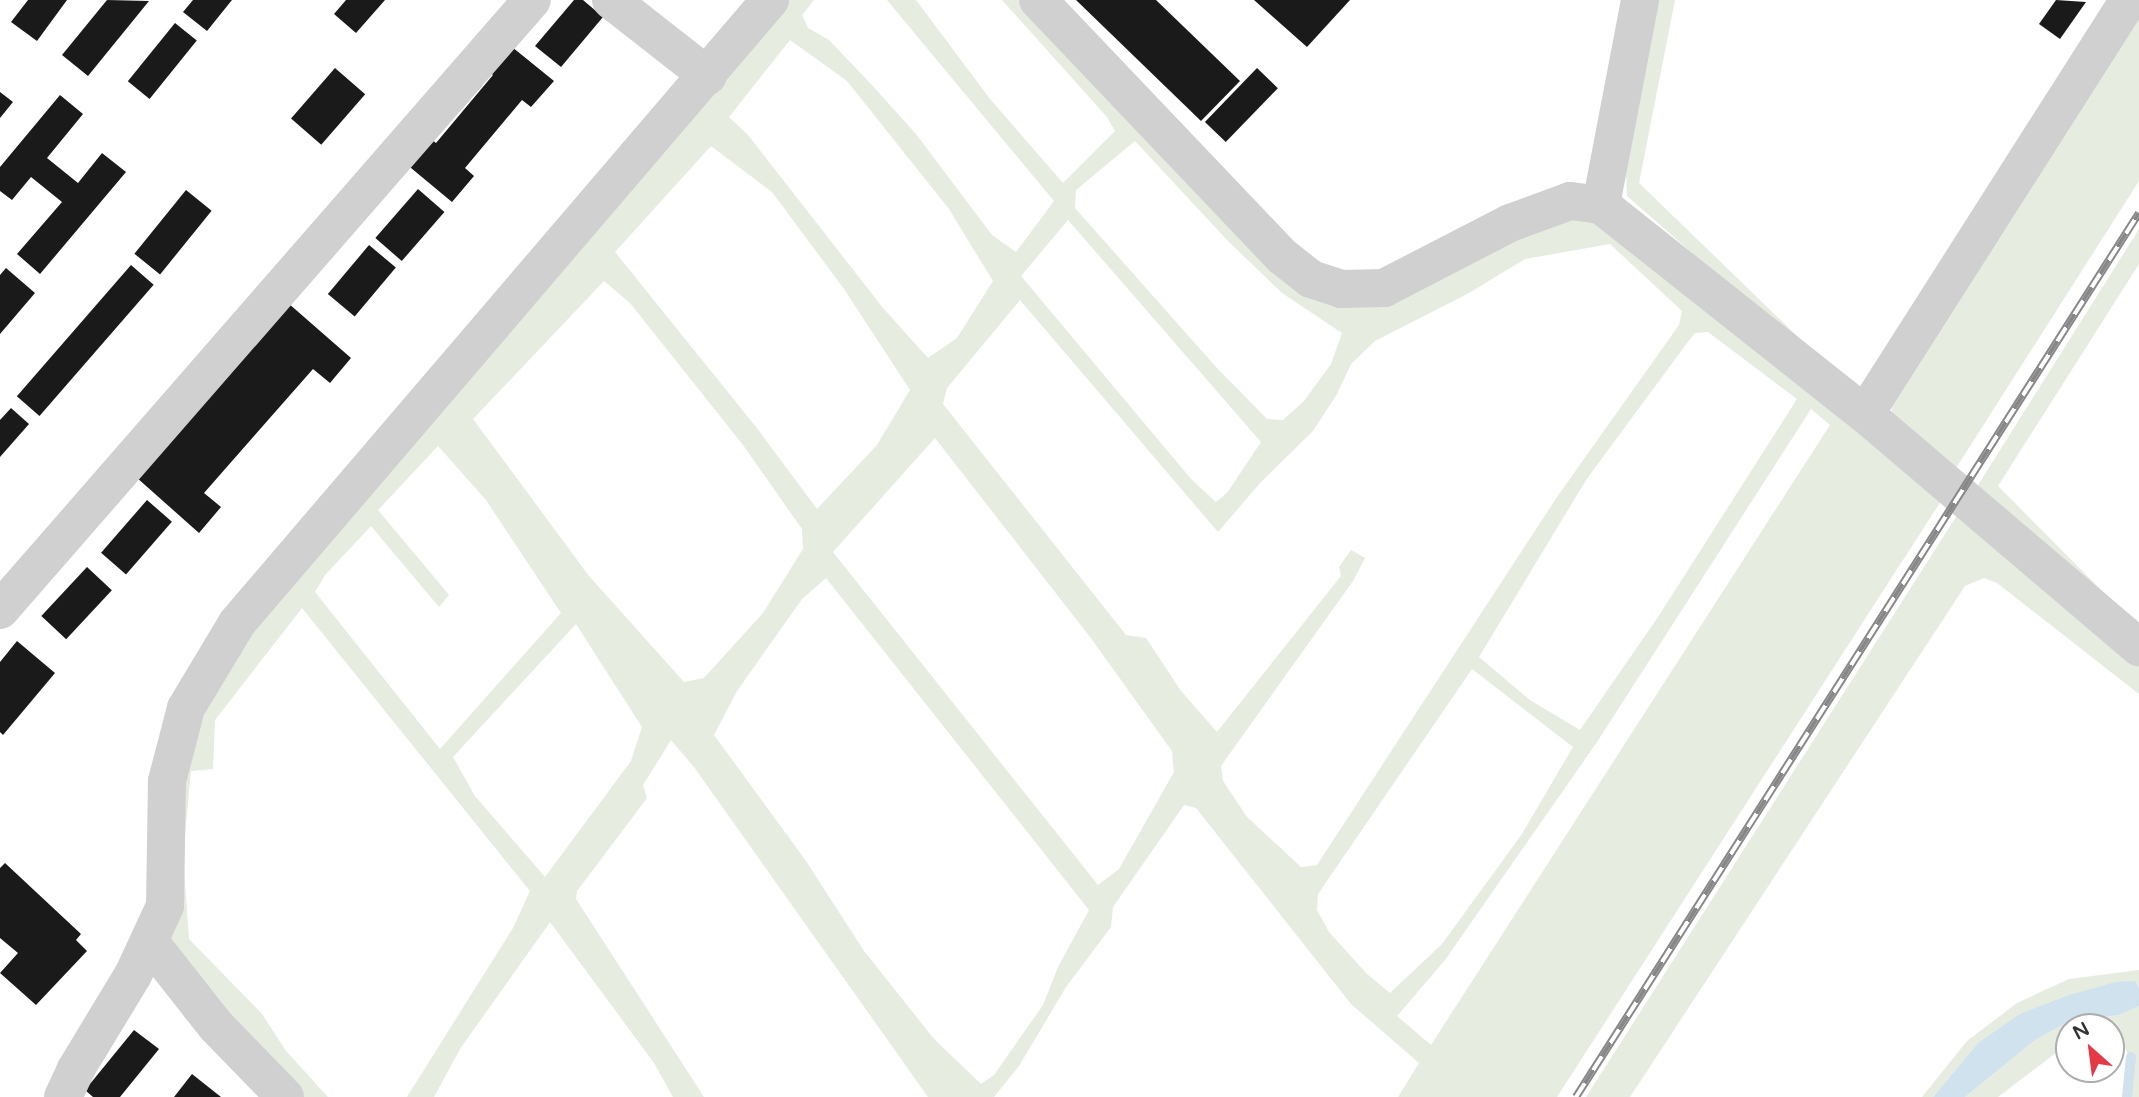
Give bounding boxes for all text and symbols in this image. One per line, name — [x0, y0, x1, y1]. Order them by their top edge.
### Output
north arrow — [2055, 1013, 2125, 1083]
text: N — [2069, 1018, 2093, 1045]

